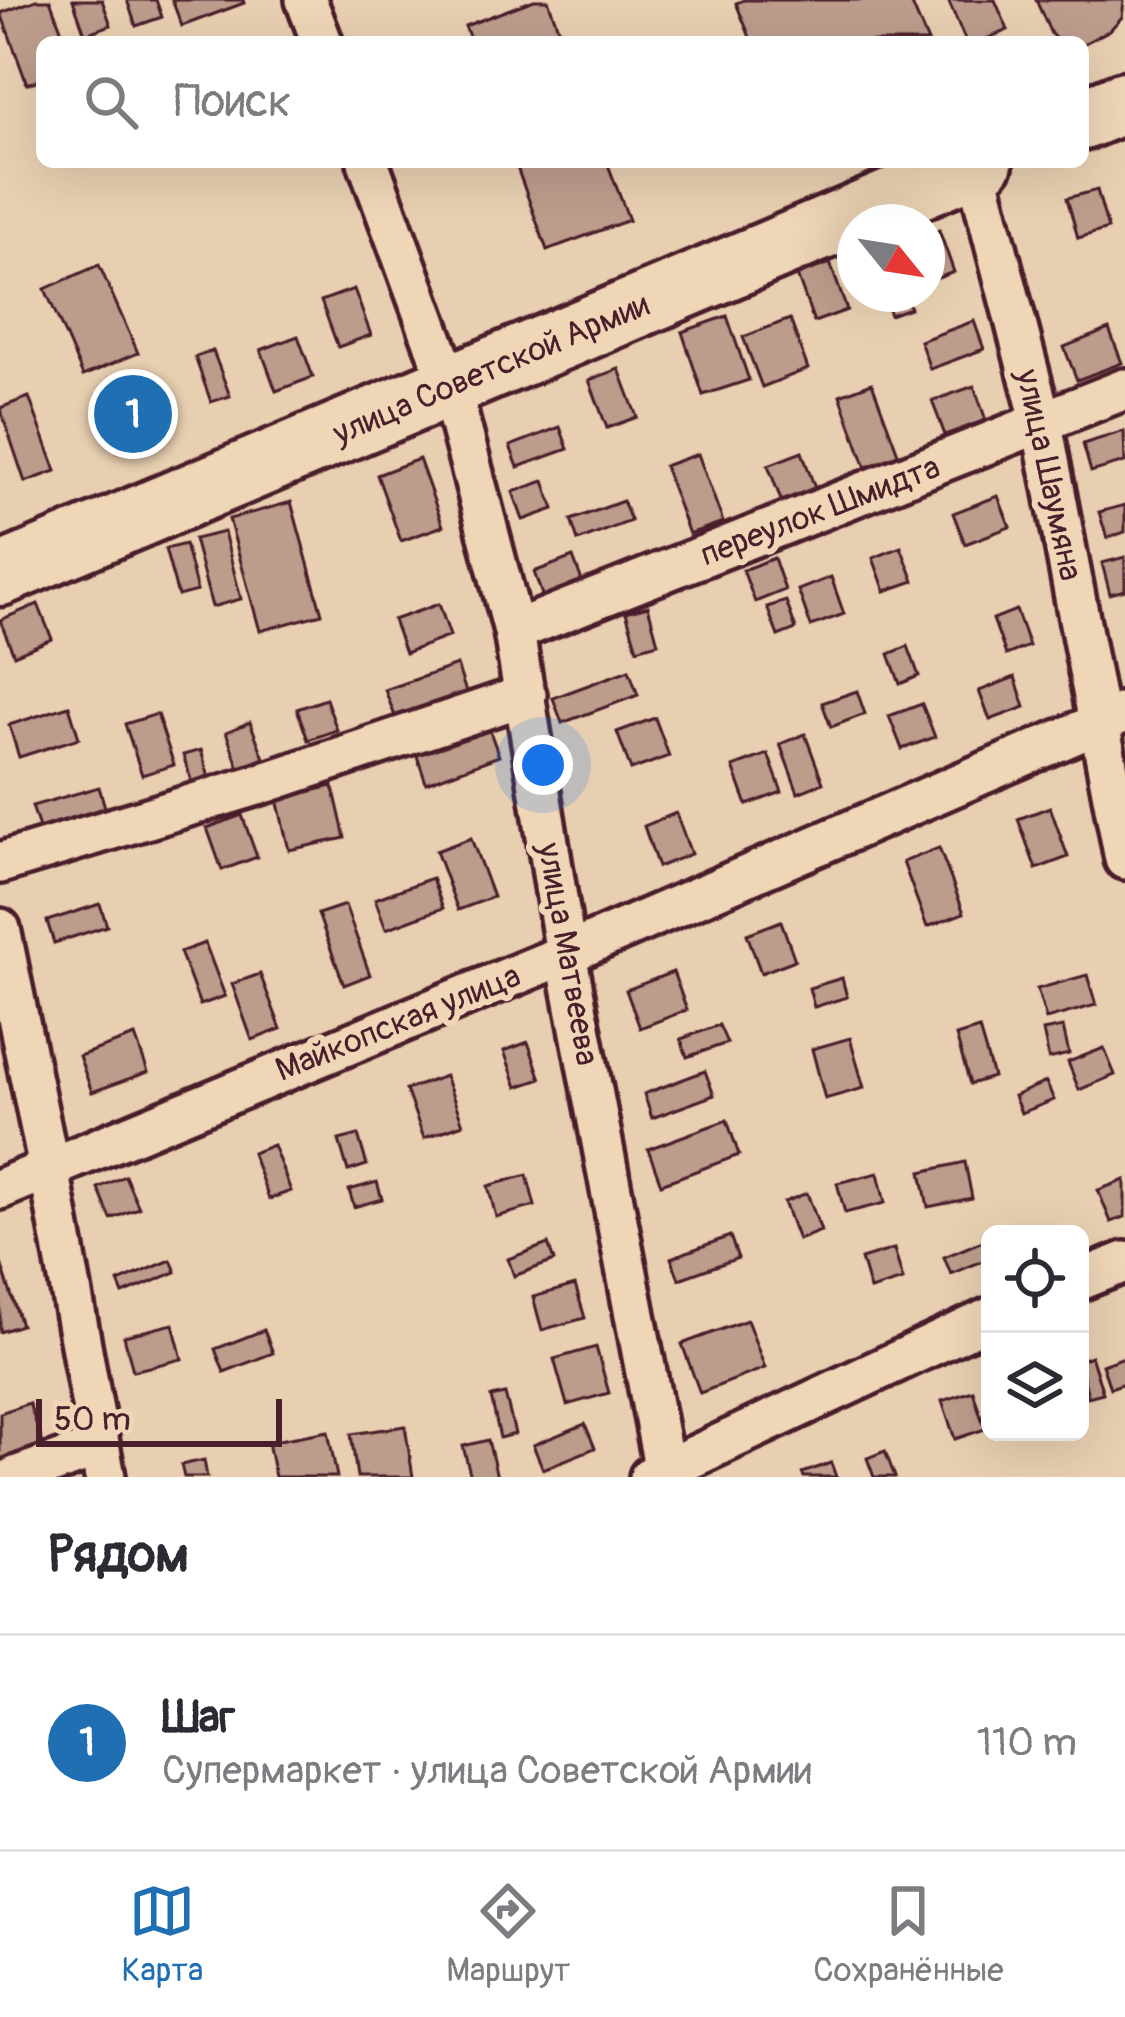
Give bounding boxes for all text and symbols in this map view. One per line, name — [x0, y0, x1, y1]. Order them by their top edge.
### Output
search box — [36, 36, 1089, 168]
icon: search — [78, 69, 144, 135]
text: Поиск — [174, 74, 291, 130]
north arrow — [837, 204, 945, 312]
street label: улица Советской Армии — [326, 284, 655, 455]
street label: улица Шаумяна — [1006, 365, 1091, 584]
pin: 1 — [94, 369, 172, 459]
street label: переулок Шмидта — [694, 446, 946, 576]
your location — [513, 735, 573, 795]
street label: улица Матвеева — [528, 839, 608, 1069]
street label: Майкопская улица — [270, 955, 526, 1091]
map controls — [981, 1225, 1089, 1441]
button: locate — [981, 1225, 1089, 1333]
button: layers — [981, 1333, 1089, 1441]
scale bar — [36, 1393, 282, 1446]
text: 50 m — [54, 1399, 131, 1440]
text: Рядом — [48, 1523, 189, 1587]
text: Шаг — [162, 1690, 235, 1746]
text: 1 — [79, 1718, 95, 1767]
text: 110 m — [977, 1718, 1077, 1767]
text: Супермаркет · улица Советской Армии — [162, 1746, 812, 1795]
tab: Карта — [121, 1878, 203, 1991]
tab: Маршрут — [446, 1878, 570, 1991]
tab: Сохранённые — [813, 1878, 1004, 1991]

